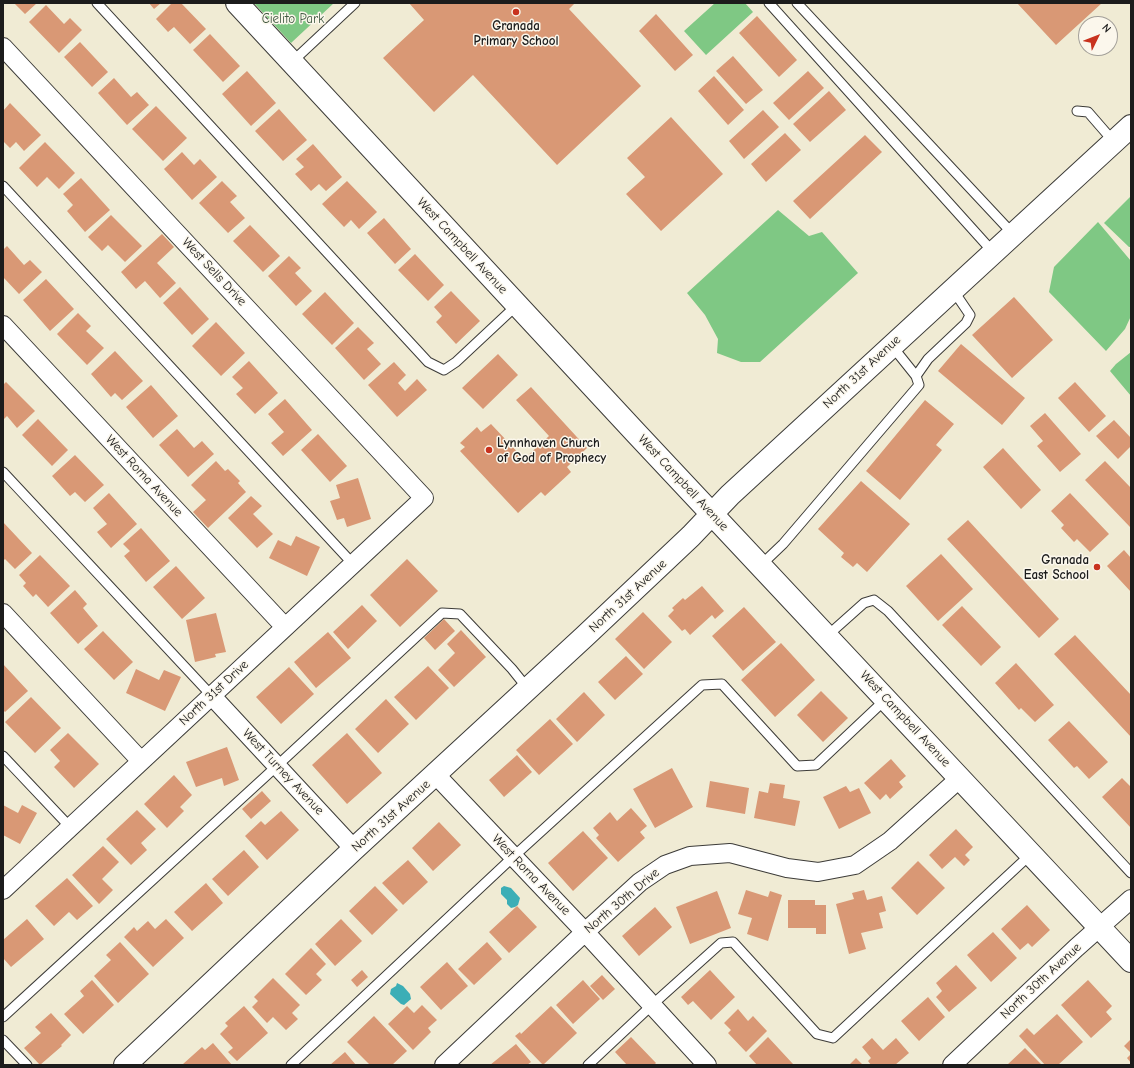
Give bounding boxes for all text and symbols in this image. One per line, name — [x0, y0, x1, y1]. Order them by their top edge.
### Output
marker: Granada Primary School — [511, 7, 521, 17]
park label: Cielito Park — [262, 11, 324, 27]
north arrow — [1078, 16, 1118, 56]
place label: Granada Primary School — [474, 18, 558, 49]
text: N — [1099, 21, 1114, 35]
street label: West Campbell Avenue — [413, 195, 511, 297]
street label: West Sells Drive — [178, 235, 250, 309]
street label: North 31st Avenue — [820, 332, 904, 412]
street label: West Roma Avenue — [102, 432, 186, 520]
street label: West Campbell Avenue — [634, 432, 732, 534]
place label: Lynnhaven Church of God of Prophecy — [497, 435, 606, 466]
marker: Lynnhaven Church of God of Prophecy — [484, 445, 494, 455]
place label: Granada East School — [1024, 552, 1089, 583]
street label: North 31st Avenue — [586, 556, 670, 636]
marker: Granada East School — [1092, 562, 1102, 572]
street label: North 31st Drive — [176, 657, 252, 729]
street label: West Campbell Avenue — [856, 668, 954, 770]
street label: West Turney Avenue — [239, 726, 327, 818]
street label: North 31st Avenue — [348, 777, 434, 855]
street label: West Roma Avenue — [488, 831, 574, 919]
street label: North 30th Drive — [581, 865, 663, 937]
street label: North 30th Avenue — [997, 940, 1085, 1022]

